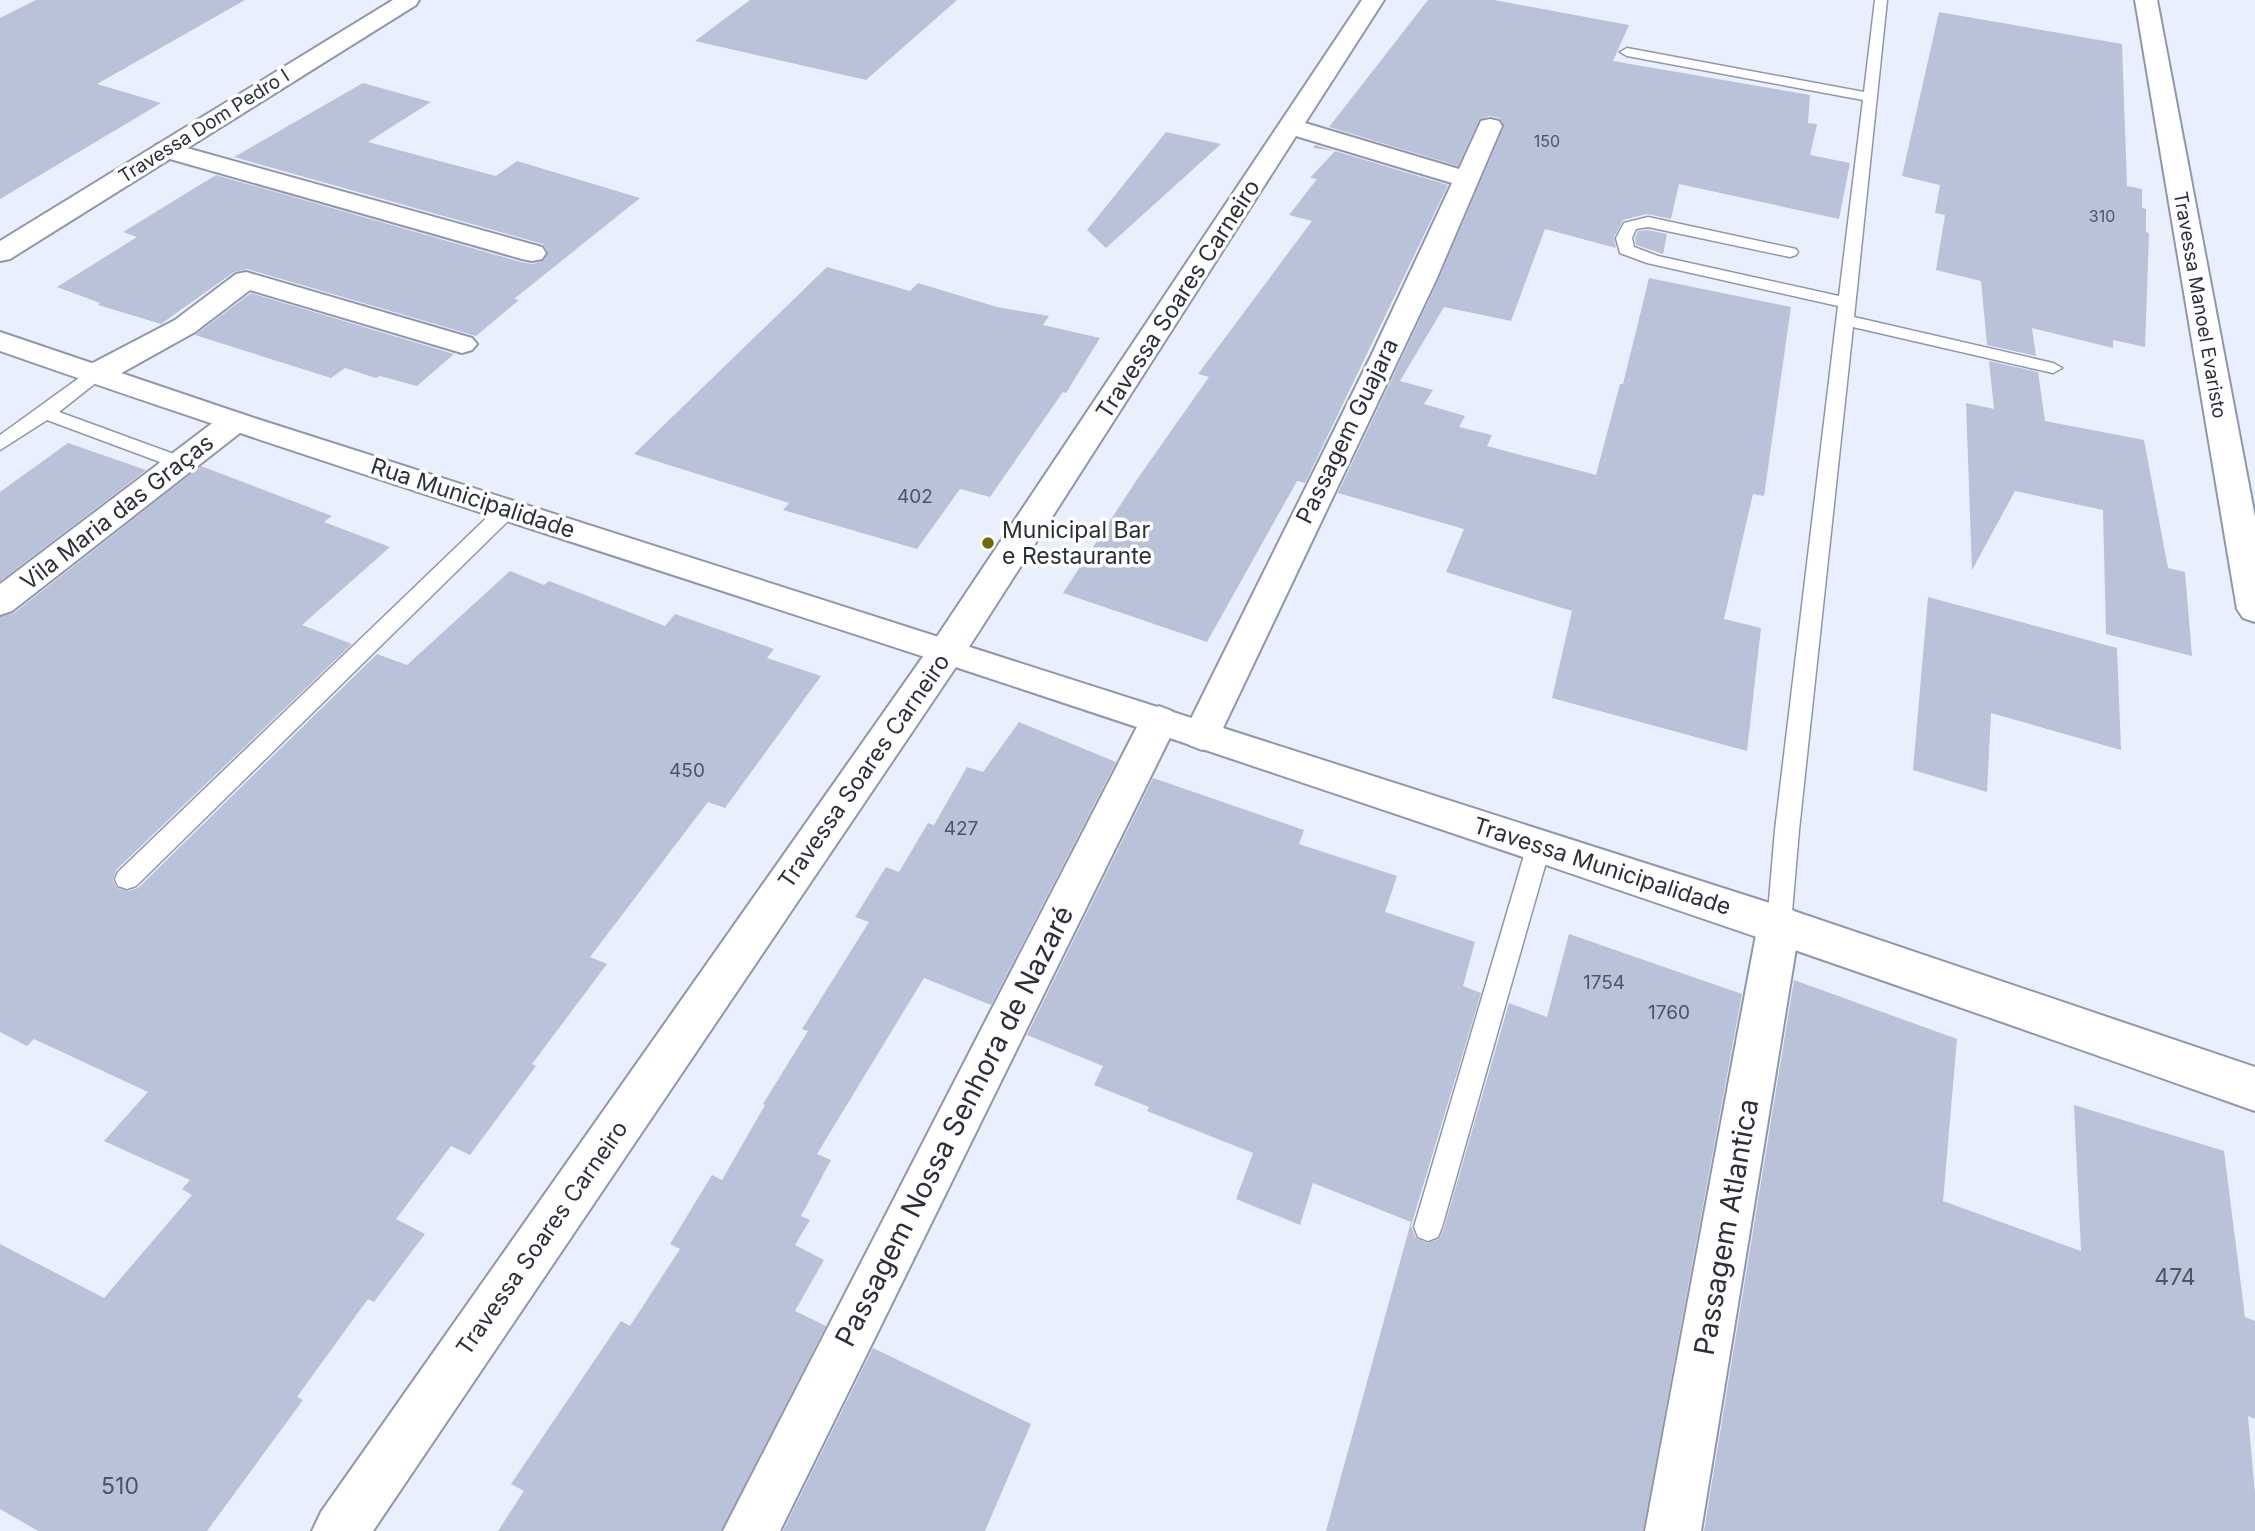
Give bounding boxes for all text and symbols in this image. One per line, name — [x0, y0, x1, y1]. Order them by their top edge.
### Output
street label: Travessa Dom Pedro I — [114, 64, 294, 188]
house number: 150 — [1534, 131, 1560, 151]
street label: Travessa Soares Carneiro — [1090, 174, 1266, 424]
street label: Travessa Manoel Evaristo — [2169, 190, 2231, 420]
house number: 310 — [2089, 206, 2115, 226]
street label: Passagem Guajara — [1290, 334, 1404, 528]
street label: Vila Maria das Graças — [15, 428, 219, 596]
street label: Rua Municipalidade — [367, 452, 579, 544]
house number: 402 — [897, 485, 933, 508]
place label: Municipal Bar e Restaurante — [1002, 516, 1152, 570]
marker: Municipal Bar e Restaurante — [980, 535, 996, 551]
street label: Travessa Soares Carneiro — [772, 648, 956, 894]
house number: 450 — [669, 759, 705, 782]
street label: Travessa Municipalidade — [1470, 811, 1734, 921]
house number: 427 — [944, 817, 978, 840]
street label: Passagem Nossa Senhora de Nazaré — [828, 900, 1080, 1352]
house number: 1754 — [1583, 971, 1625, 994]
house number: 1760 — [1648, 1001, 1690, 1024]
street label: Passagem Atlantica — [1687, 1096, 1765, 1358]
street label: Travessa Soares Carneiro — [450, 1115, 634, 1361]
house number: 474 — [2154, 1263, 2196, 1291]
house number: 510 — [101, 1472, 139, 1500]

